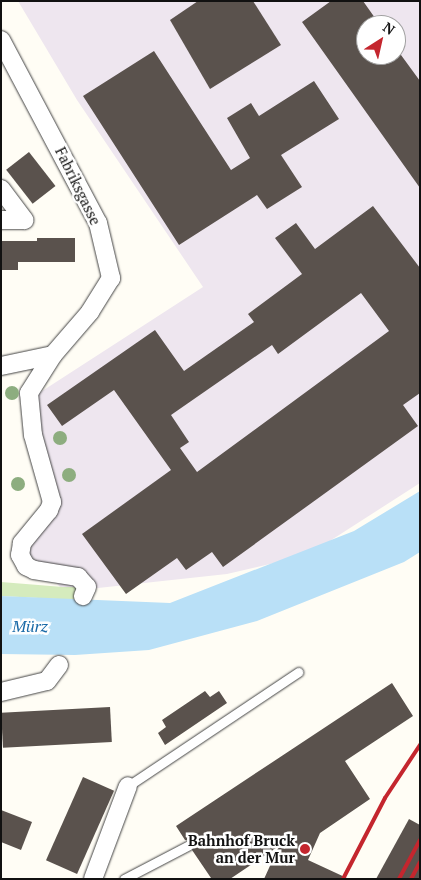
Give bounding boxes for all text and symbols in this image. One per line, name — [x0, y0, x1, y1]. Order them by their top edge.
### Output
north arrow — [356, 15, 406, 65]
text: N — [380, 17, 399, 39]
street label: Fabriksgasse — [51, 144, 105, 228]
water label: Mürz — [12, 616, 48, 636]
place label: Bahnhof Bruck an der Mur — [188, 831, 295, 866]
marker: Bahnhof Bruck an der Mur — [299, 843, 311, 855]

